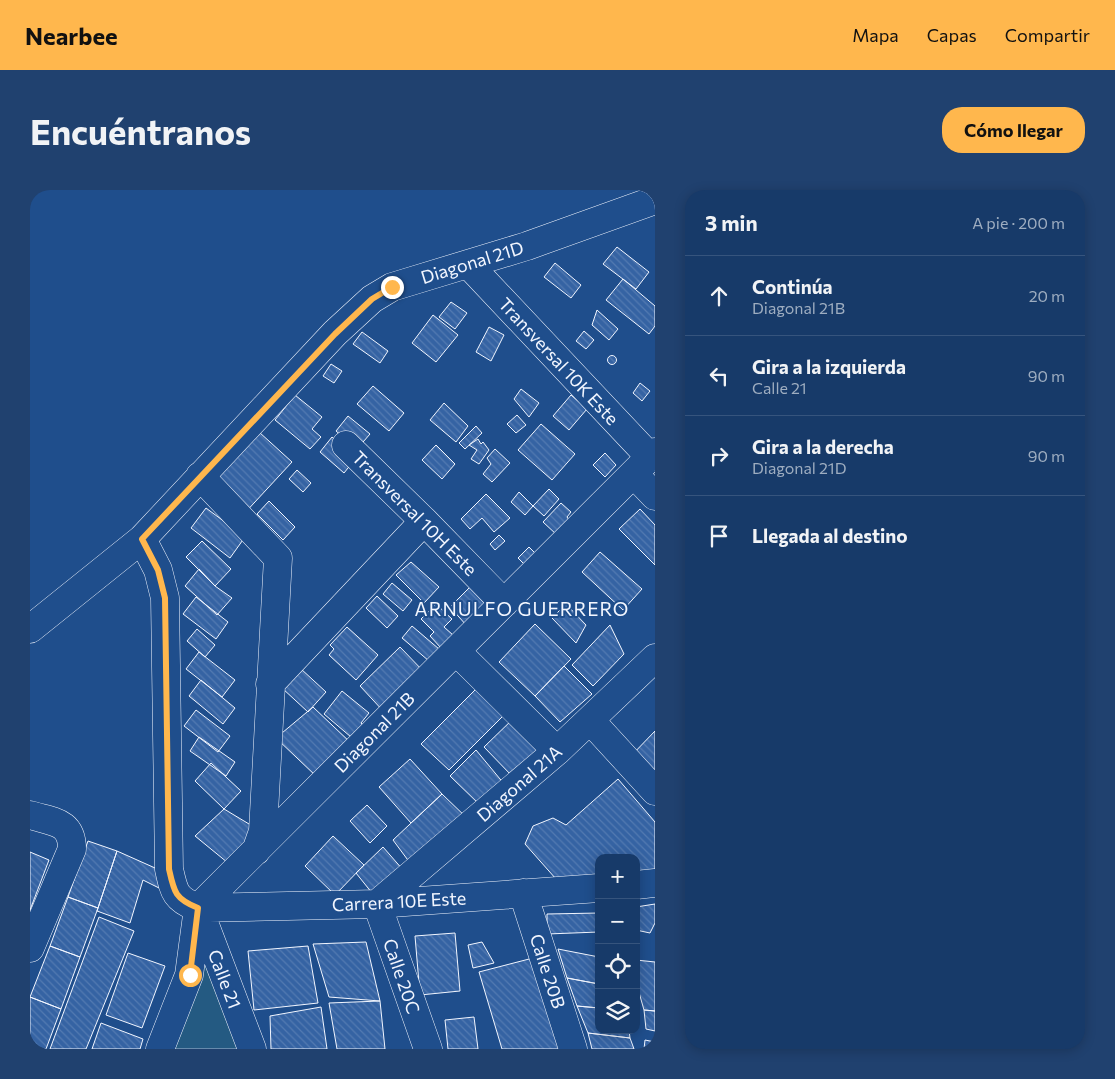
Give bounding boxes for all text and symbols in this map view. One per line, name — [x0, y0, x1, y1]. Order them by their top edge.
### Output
text: Nearbee — [25, 21, 118, 50]
text: Mapa — [852, 24, 899, 46]
text: Capas — [927, 24, 977, 46]
text: Compartir — [1005, 24, 1090, 46]
button: Cómo llegar — [942, 107, 1085, 153]
text: Encuéntranos — [30, 109, 251, 152]
text: 3 min — [705, 210, 758, 235]
text: A pie · 200 m — [972, 213, 1065, 232]
street label: Diagonal 21D — [418, 236, 526, 288]
text: Continúa — [752, 275, 833, 298]
route end — [381, 276, 404, 299]
icon: ahead — [705, 282, 733, 310]
text: 20 m — [1029, 286, 1065, 305]
street label: Transversal 10K Este — [494, 293, 624, 429]
text: Diagonal 21B — [752, 298, 845, 317]
text: Gira a la izquierda — [752, 355, 906, 378]
icon: left — [705, 362, 733, 390]
text: 90 m — [1028, 366, 1065, 385]
text: Calle 21 — [752, 378, 807, 397]
text: Gira a la derecha — [752, 435, 894, 458]
icon: right — [705, 442, 733, 470]
street label: Transversal 10H Este — [348, 446, 482, 580]
text: 90 m — [1028, 446, 1065, 465]
text: Diagonal 21D — [752, 458, 847, 477]
icon: arrive — [705, 522, 733, 550]
text: Llegada al destino — [752, 524, 908, 547]
district label: ARNULFO GUERRERO — [415, 597, 629, 620]
street label: Diagonal 21B — [329, 687, 419, 777]
street label: Diagonal 21A — [472, 740, 566, 826]
map controls — [595, 854, 640, 1034]
button: + — [595, 854, 640, 899]
street label: Carrera 10E Este — [331, 887, 467, 915]
button: − — [595, 899, 640, 944]
street label: Calle 20B — [526, 931, 570, 1011]
street label: Calle 20C — [379, 936, 425, 1016]
button: locate — [595, 944, 640, 989]
street label: Calle 21 — [204, 946, 246, 1012]
route start — [179, 964, 202, 987]
button: layers — [595, 989, 640, 1034]

